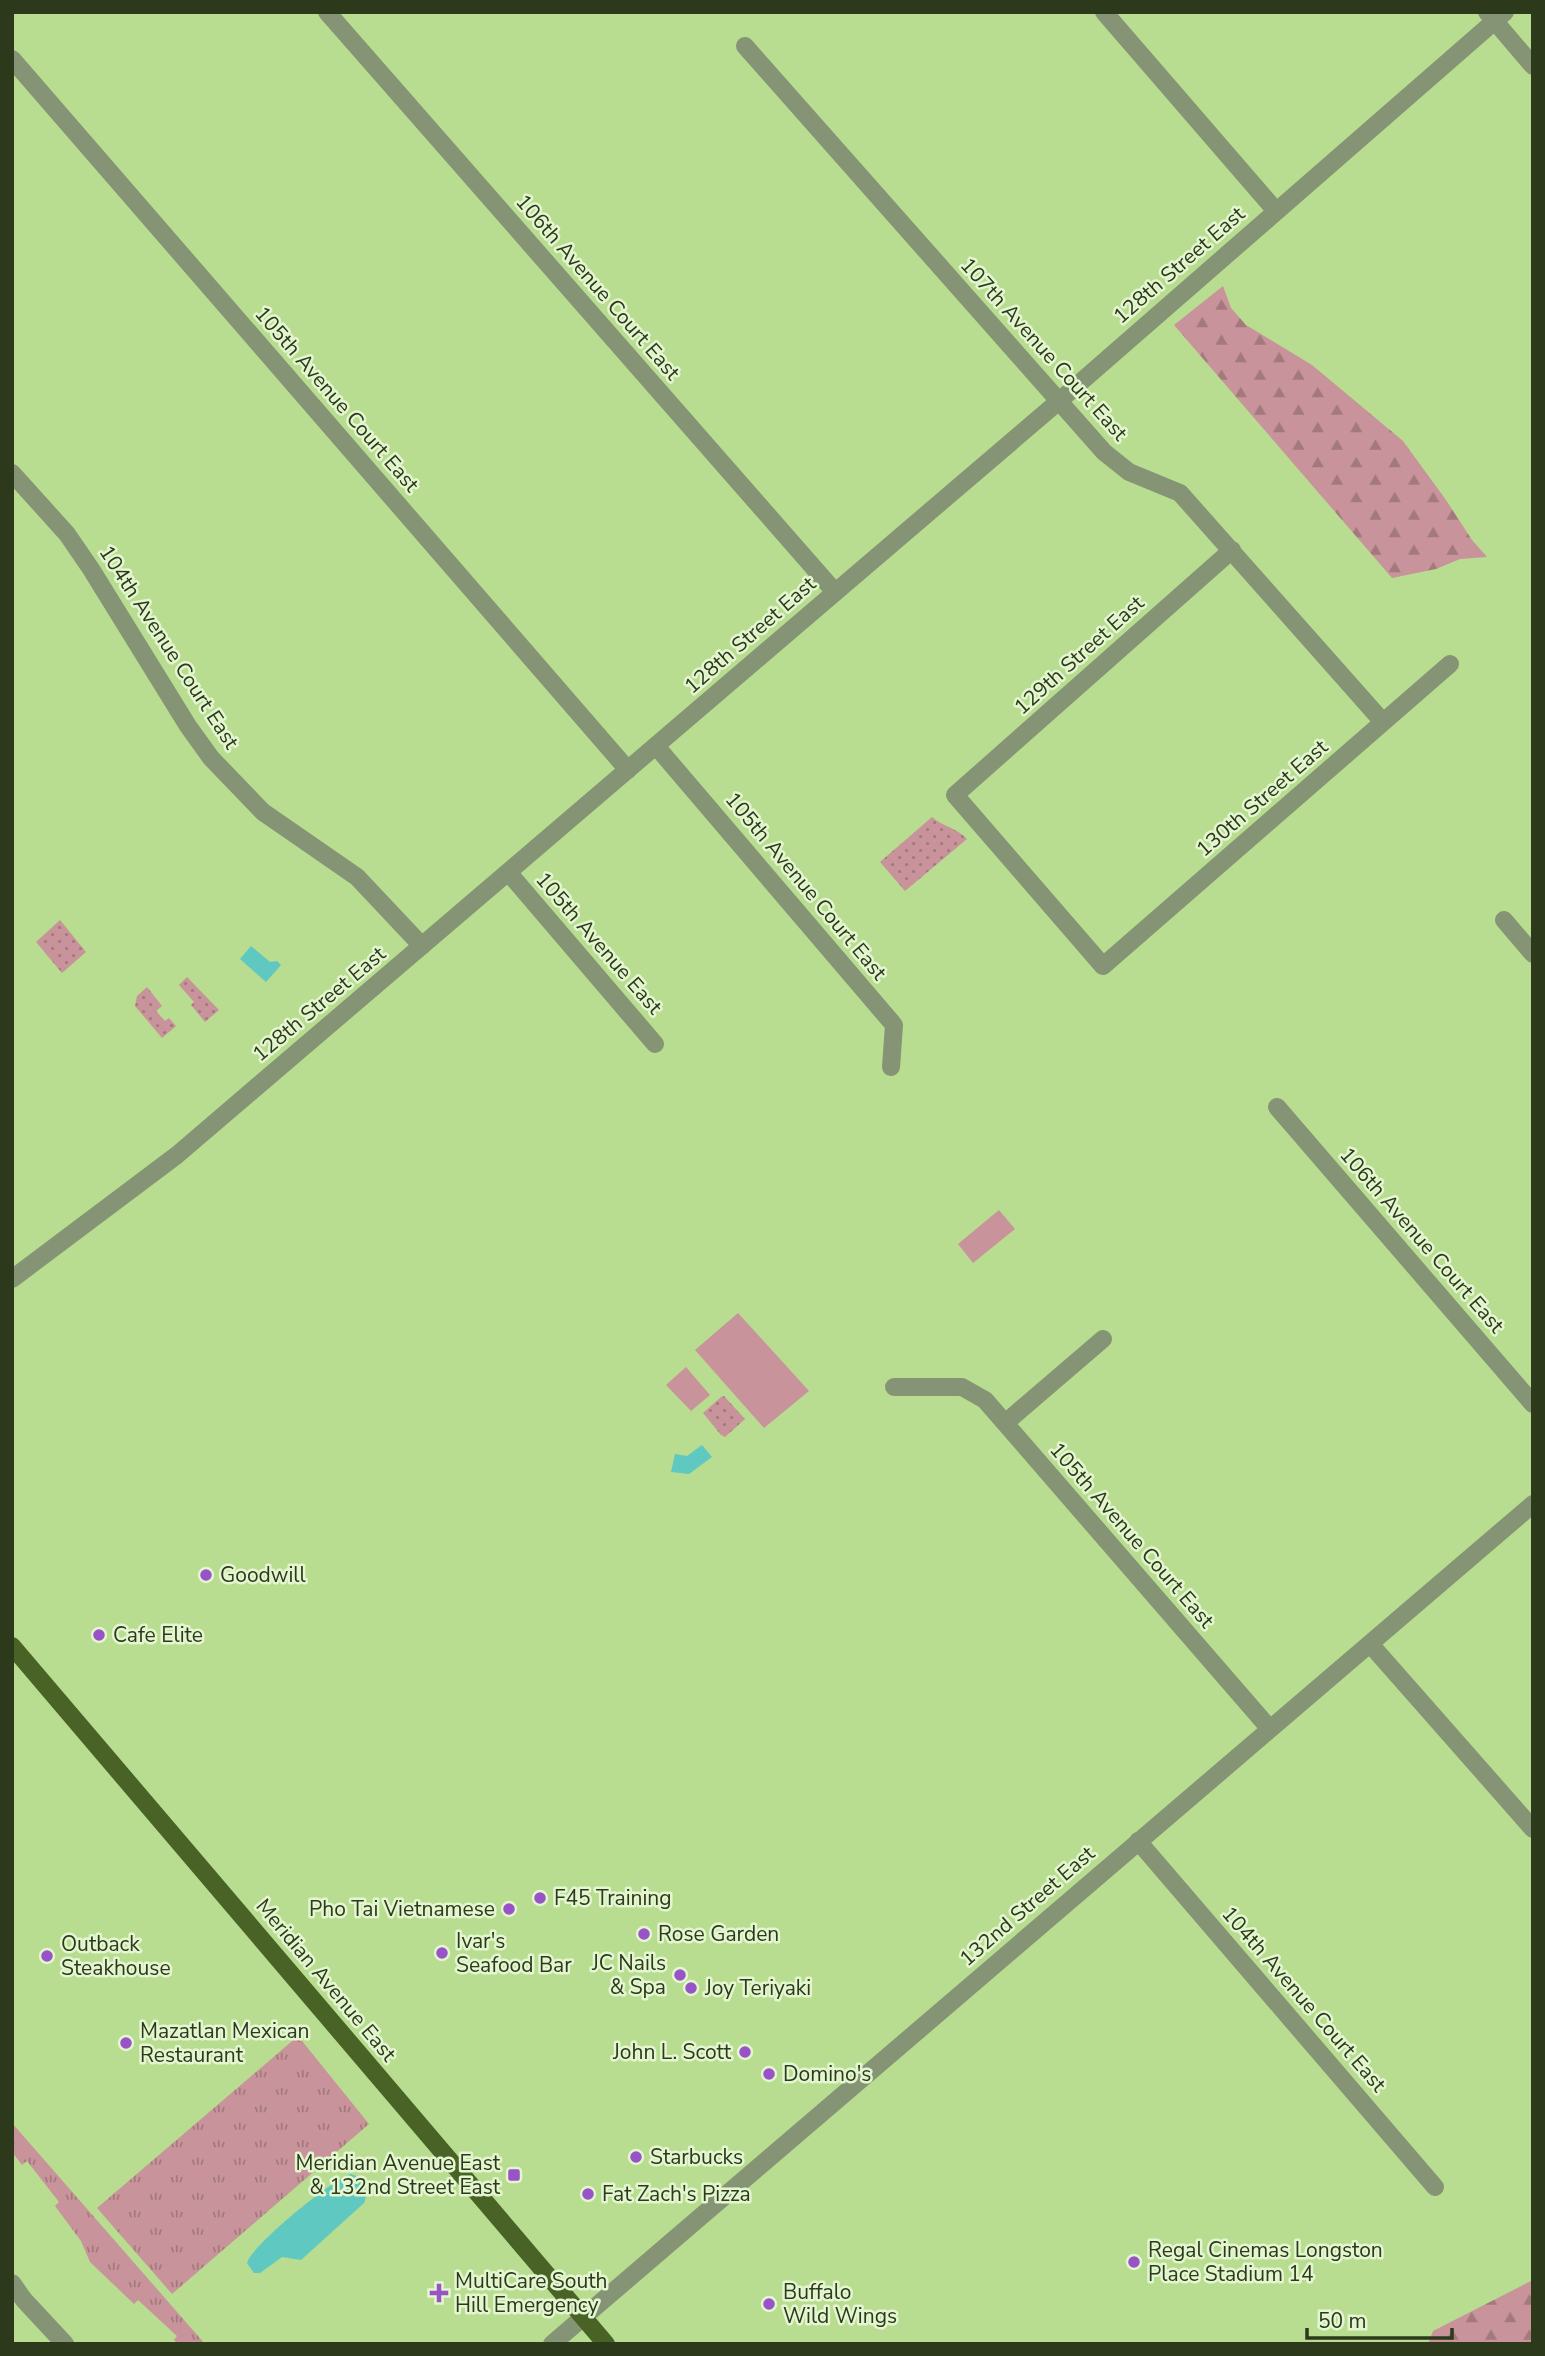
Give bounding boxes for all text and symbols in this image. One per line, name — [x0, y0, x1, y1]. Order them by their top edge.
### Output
street label: 106th Avenue Court East — [510, 188, 687, 386]
street label: 128th Street East — [1107, 200, 1251, 330]
street label: 107th Avenue Court East — [954, 251, 1134, 447]
street label: 105th Avenue Court East — [249, 300, 426, 498]
street label: 104th Avenue Court East — [93, 540, 246, 755]
street label: 128th Street East — [678, 570, 822, 700]
street label: 129th Street East — [1008, 589, 1150, 721]
street label: 130th Street East — [1190, 733, 1334, 863]
street label: 105th Avenue Court East — [719, 786, 893, 986]
street label: 105th Avenue East — [529, 866, 669, 1021]
street label: 128th Street East — [247, 940, 392, 1068]
street label: 106th Avenue Court East — [1334, 1141, 1511, 1339]
street label: 105th Avenue Court East — [1044, 1436, 1221, 1634]
place label: Goodwill — [220, 1561, 307, 1589]
marker: Goodwill — [198, 1567, 214, 1583]
place label: Cafe Elite — [113, 1621, 203, 1649]
marker: Cafe Elite — [91, 1627, 107, 1643]
street label: 132nd Street East — [953, 1839, 1101, 1973]
place label: F45 Training — [554, 1884, 672, 1912]
marker: F45 Training — [532, 1890, 548, 1906]
street label: Meridian Avenue East — [250, 1893, 403, 2068]
place label: Pho Tai Vietnamese — [309, 1895, 495, 1923]
street label: 104th Avenue Court East — [1216, 1900, 1393, 2098]
marker: Pho Tai Vietnamese — [501, 1901, 517, 1917]
place label: Rose Garden — [658, 1920, 779, 1948]
marker: Rose Garden — [636, 1926, 652, 1942]
place label: Ivar's Seafood Bar — [456, 1927, 572, 1979]
place label: Outback Steakhouse — [61, 1930, 171, 1982]
marker: Ivar's Seafood Bar — [434, 1945, 450, 1961]
marker: Outback Steakhouse — [39, 1948, 55, 1964]
place label: JC Nails & Spa — [591, 1949, 666, 2001]
marker: JC Nails & Spa — [672, 1967, 688, 1983]
place label: Joy Teriyaki — [704, 1974, 811, 2002]
marker: Joy Teriyaki — [683, 1980, 699, 1996]
place label: Mazatlan Mexican Restaurant — [140, 2017, 310, 2069]
marker: Mazatlan Mexican Restaurant — [118, 2035, 134, 2051]
place label: John L. Scott — [612, 2038, 732, 2066]
marker: John L. Scott — [737, 2044, 753, 2060]
place label: Domino's — [783, 2060, 871, 2088]
marker: Domino's — [761, 2066, 777, 2082]
place label: Starbucks — [650, 2143, 743, 2171]
place label: Meridian Avenue East & 132nd Street East — [295, 2149, 501, 2201]
marker: Starbucks — [628, 2149, 644, 2165]
marker: Meridian Avenue East & 132nd Street East — [506, 2167, 522, 2183]
place label: Fat Zach's Pizza — [602, 2180, 751, 2208]
marker: Fat Zach's Pizza — [580, 2186, 596, 2202]
place label: Regal Cinemas Longston Place Stadium 14 — [1148, 2236, 1383, 2288]
marker: Regal Cinemas Longston Place Stadium 14 — [1126, 2254, 1142, 2270]
place label: MultiCare South Hill Emergency — [455, 2267, 608, 2319]
place label: Buffalo Wild Wings — [783, 2278, 897, 2330]
marker: MultiCare South Hill Emergency — [429, 2283, 449, 2303]
marker: Buffalo Wild Wings — [761, 2296, 777, 2312]
scale bar — [1307, 2296, 1452, 2340]
text: 50 m — [1318, 2307, 1367, 2335]

